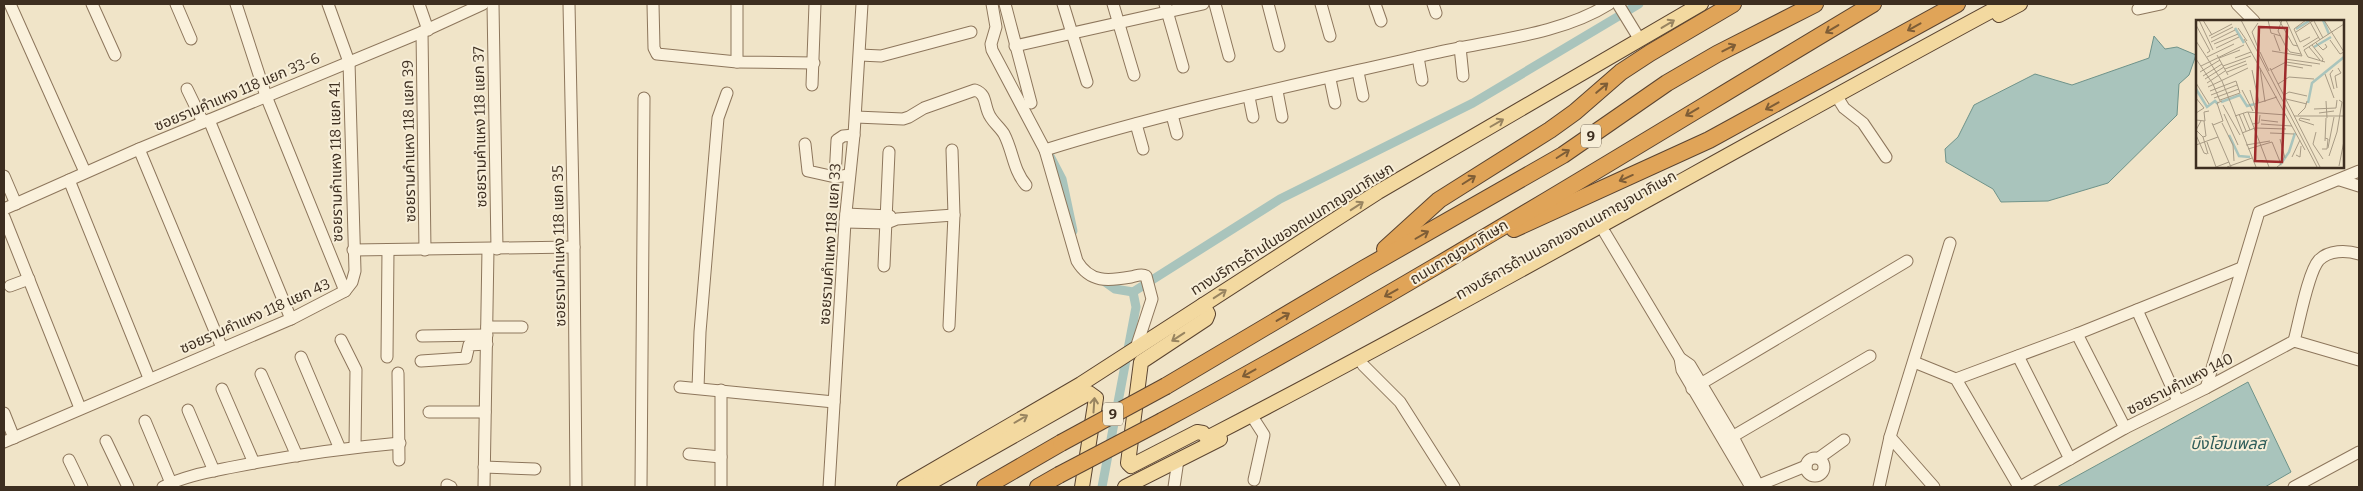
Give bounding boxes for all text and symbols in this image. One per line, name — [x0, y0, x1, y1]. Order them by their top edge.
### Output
one-way arrow — [1660, 19, 1674, 29]
inset map — [2196, 20, 2343, 168]
one-way arrow — [1908, 23, 1922, 33]
one-way arrow — [1825, 24, 1839, 34]
one-way arrow — [1722, 43, 1737, 53]
street label: ซอยรามคำแหง 118 แยก 37 — [470, 46, 490, 208]
street label: ซอยรามคำแหง 118 แยก 33-6 — [152, 49, 323, 135]
street label: ซอยรามคำแหง 118 แยก 39 — [399, 60, 419, 222]
street label: ซอยรามคำแหง 118 แยก 41 — [326, 82, 346, 242]
one-way arrow — [1596, 83, 1609, 94]
one-way arrow — [1765, 101, 1780, 111]
one-way arrow — [1686, 108, 1700, 118]
one-way arrow — [1489, 118, 1503, 128]
road number: 9 — [1581, 124, 1601, 148]
one-way arrow — [1556, 149, 1570, 159]
street label: ทางบริการด้านในของถนนกาญจนาภิเษก — [1187, 159, 1397, 299]
street label: ซอยรามคำแหง 118 แยก 33 — [815, 162, 845, 326]
street label: ซอยรามคำแหง 118 แยก 35 — [549, 165, 569, 327]
street label: ทางบริการด้านนอกของถนนกาญจนาภิเษก — [1452, 167, 1680, 303]
one-way arrow — [1619, 173, 1634, 183]
one-way arrow — [1461, 175, 1475, 185]
one-way arrow — [1349, 201, 1363, 211]
street label: ถนนกาญจนาภิเษก — [1407, 216, 1511, 288]
one-way arrow — [1415, 229, 1429, 239]
street label: ซอยรามคำแหง 118 แยก 43 — [177, 275, 333, 357]
one-way arrow — [1213, 289, 1227, 299]
one-way arrow — [1384, 289, 1399, 298]
one-way arrow — [1275, 311, 1289, 321]
one-way arrow — [1171, 332, 1185, 342]
street label: ซอยรามคำแหง 140 — [2124, 350, 2236, 418]
one-way arrow — [1243, 368, 1257, 378]
one-way arrow — [1090, 397, 1099, 413]
road number: 9 — [1103, 402, 1123, 426]
one-way arrow — [1014, 413, 1028, 423]
water label: บึงโฮมเพลส — [2190, 434, 2268, 453]

